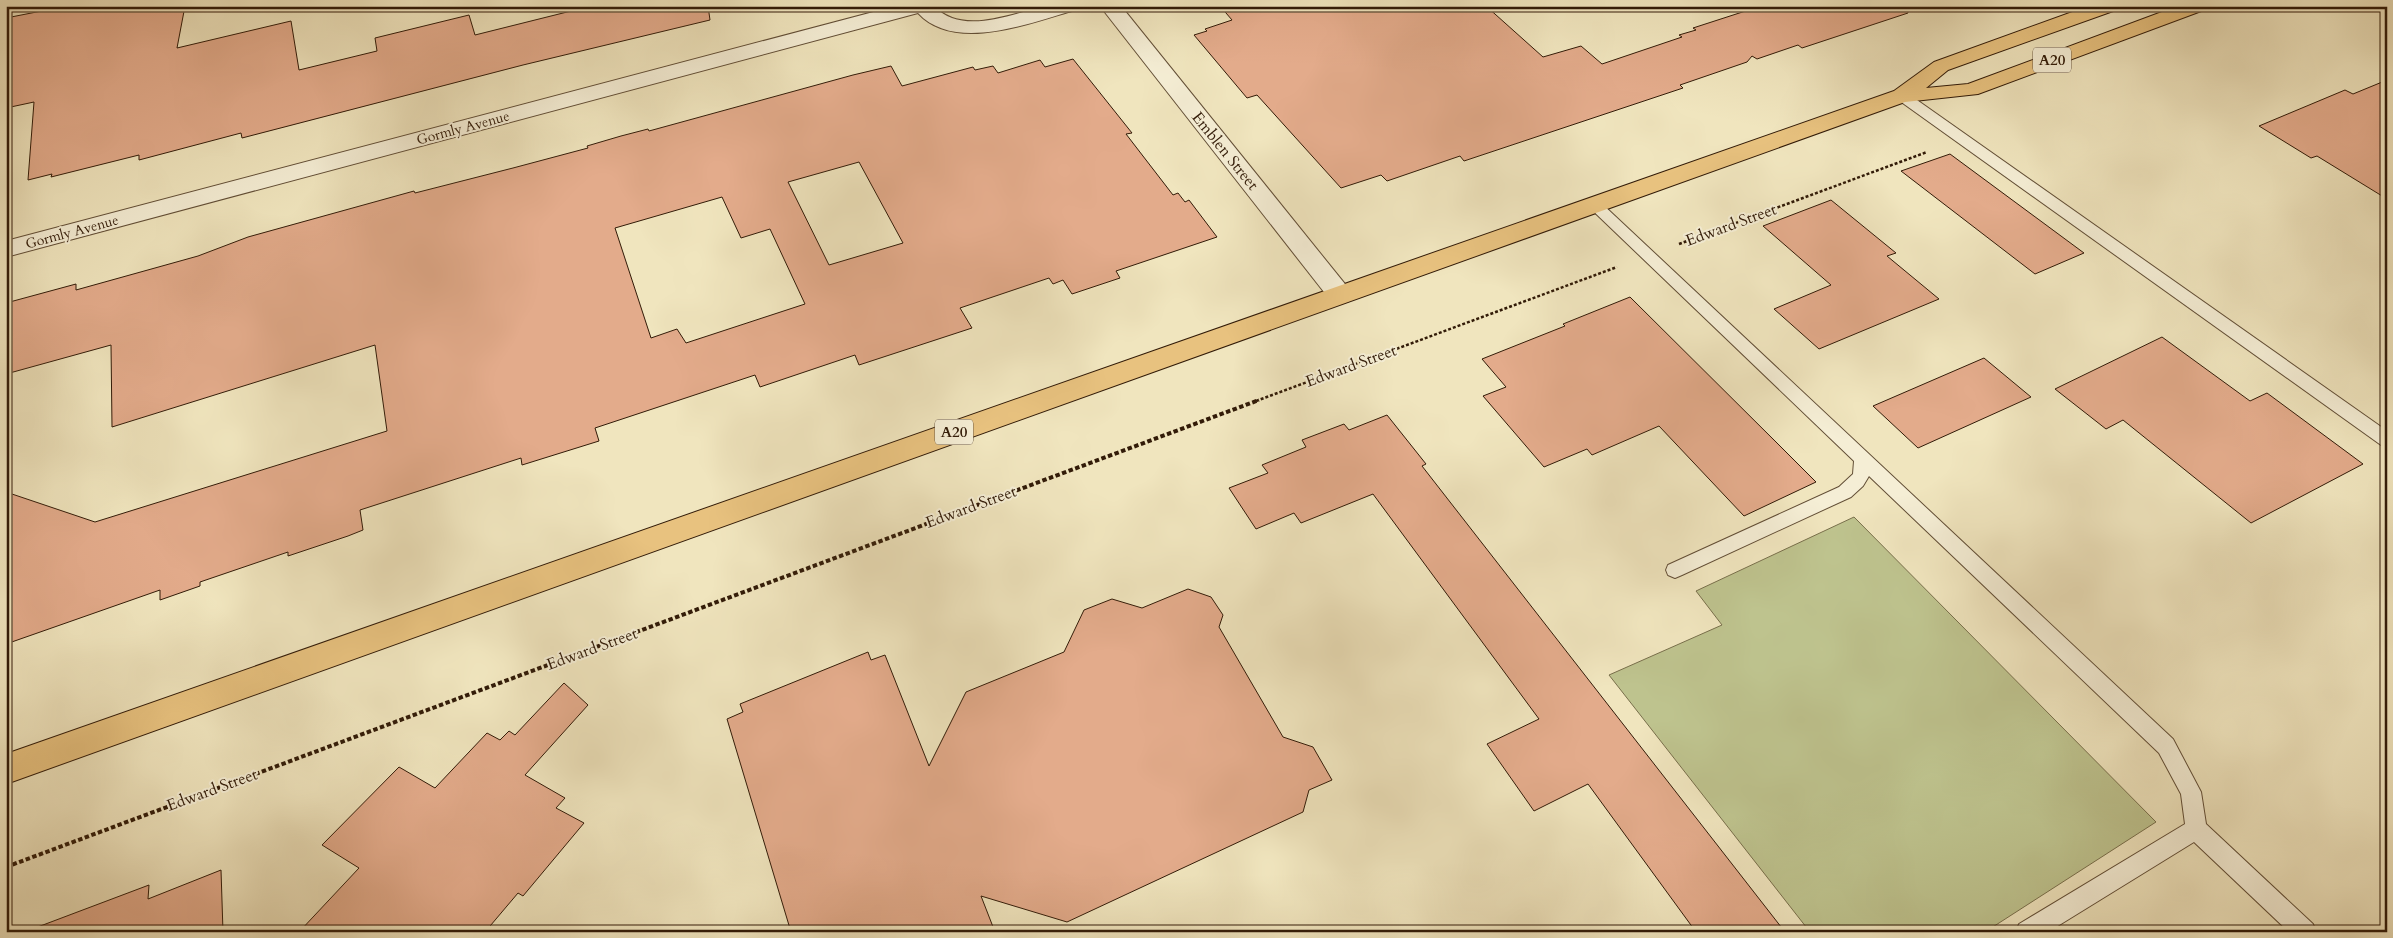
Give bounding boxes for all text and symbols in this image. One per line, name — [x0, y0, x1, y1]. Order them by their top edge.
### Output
road number: A20 — [2033, 48, 2071, 72]
street label: Gormly Avenue — [414, 106, 512, 150]
street label: Emblen Street — [1186, 107, 1264, 195]
street label: Edward Street — [1682, 198, 1780, 252]
street label: Gormly Avenue — [23, 210, 121, 254]
street label: Edward Street — [1302, 339, 1400, 393]
road number: A20 — [935, 420, 973, 444]
street label: Edward Street — [922, 480, 1020, 534]
street label: Edward Street — [543, 622, 641, 676]
street label: Edward Street — [163, 763, 261, 817]

